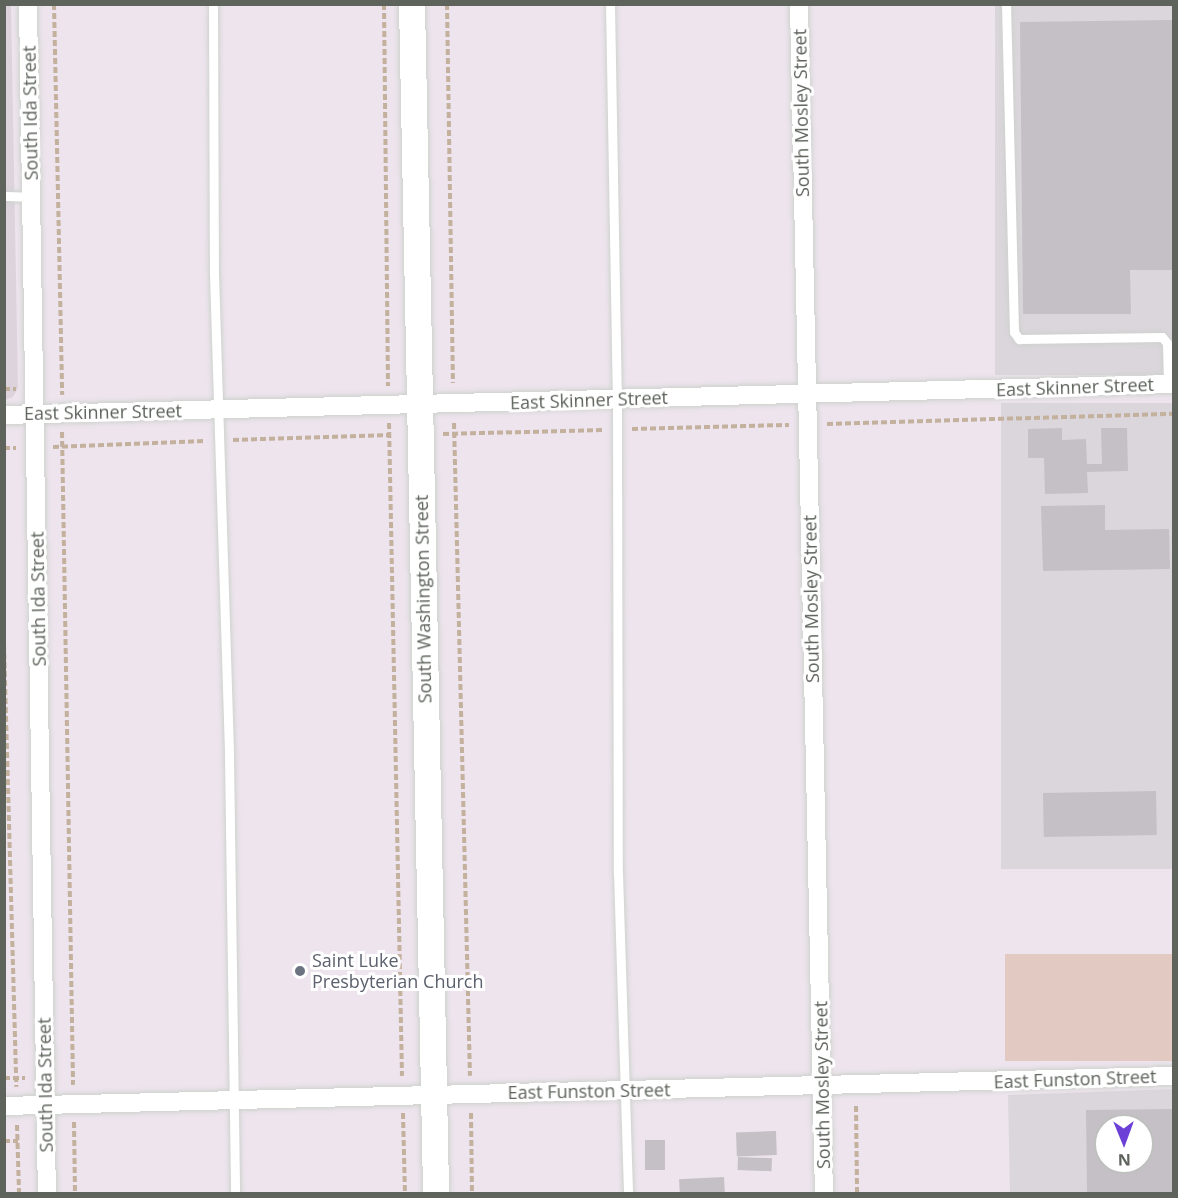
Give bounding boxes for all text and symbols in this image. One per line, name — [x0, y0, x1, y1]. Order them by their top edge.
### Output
street label: South Mosley Street — [789, 29, 813, 197]
street label: South Ida Street — [18, 45, 42, 181]
street label: East Skinner Street — [996, 373, 1154, 401]
street label: East Skinner Street — [510, 386, 668, 414]
street label: East Skinner Street — [24, 400, 182, 424]
street label: South Washington Street — [410, 494, 436, 704]
street label: South Mosley Street — [799, 515, 823, 683]
street label: South Ida Street — [26, 531, 50, 667]
place label: Saint Luke Presbyterian Church — [312, 950, 483, 992]
marker: Saint Luke Presbyterian Church — [293, 964, 307, 978]
street label: South Mosley Street — [810, 1001, 834, 1169]
street label: South Ida Street — [33, 1017, 57, 1153]
street label: East Funston Street — [993, 1065, 1157, 1093]
street label: East Funston Street — [507, 1079, 671, 1103]
north arrow — [1094, 1114, 1154, 1174]
text: N — [1118, 1149, 1131, 1171]

